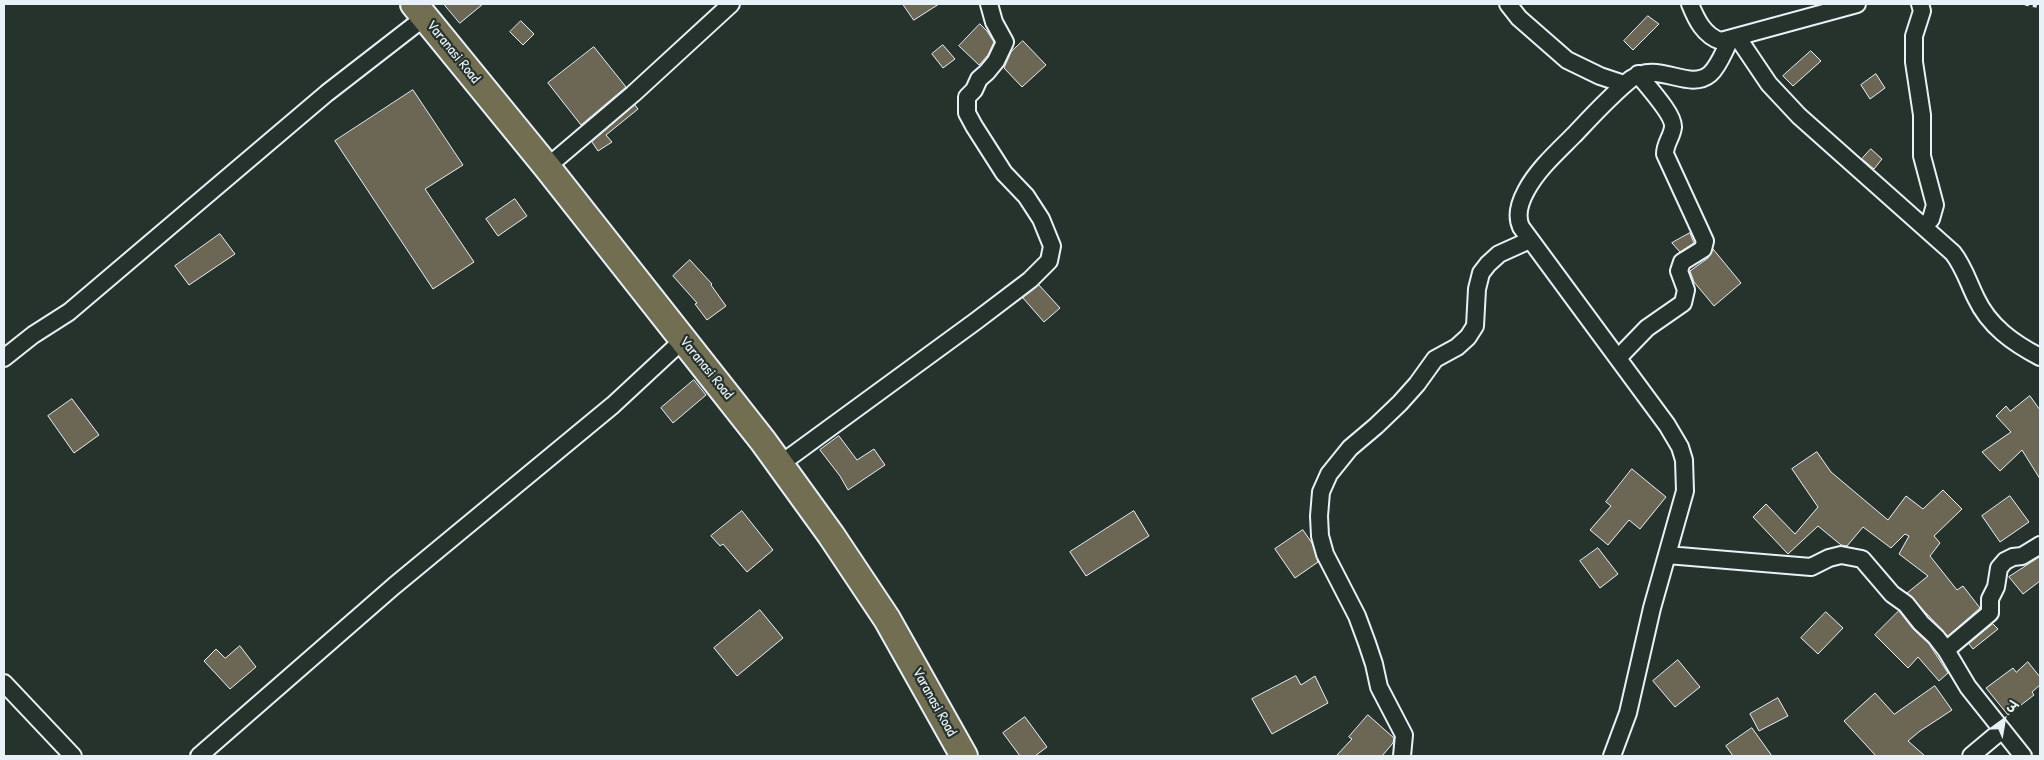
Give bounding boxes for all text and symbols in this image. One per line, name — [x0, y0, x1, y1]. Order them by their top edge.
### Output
street label: Varanasi Road — [422, 17, 484, 87]
street label: Varanasi Road — [675, 333, 737, 403]
street label: Varanasi Road — [908, 664, 960, 740]
north arrow — [1979, 695, 2029, 745]
text: उ — [2003, 696, 2021, 717]

